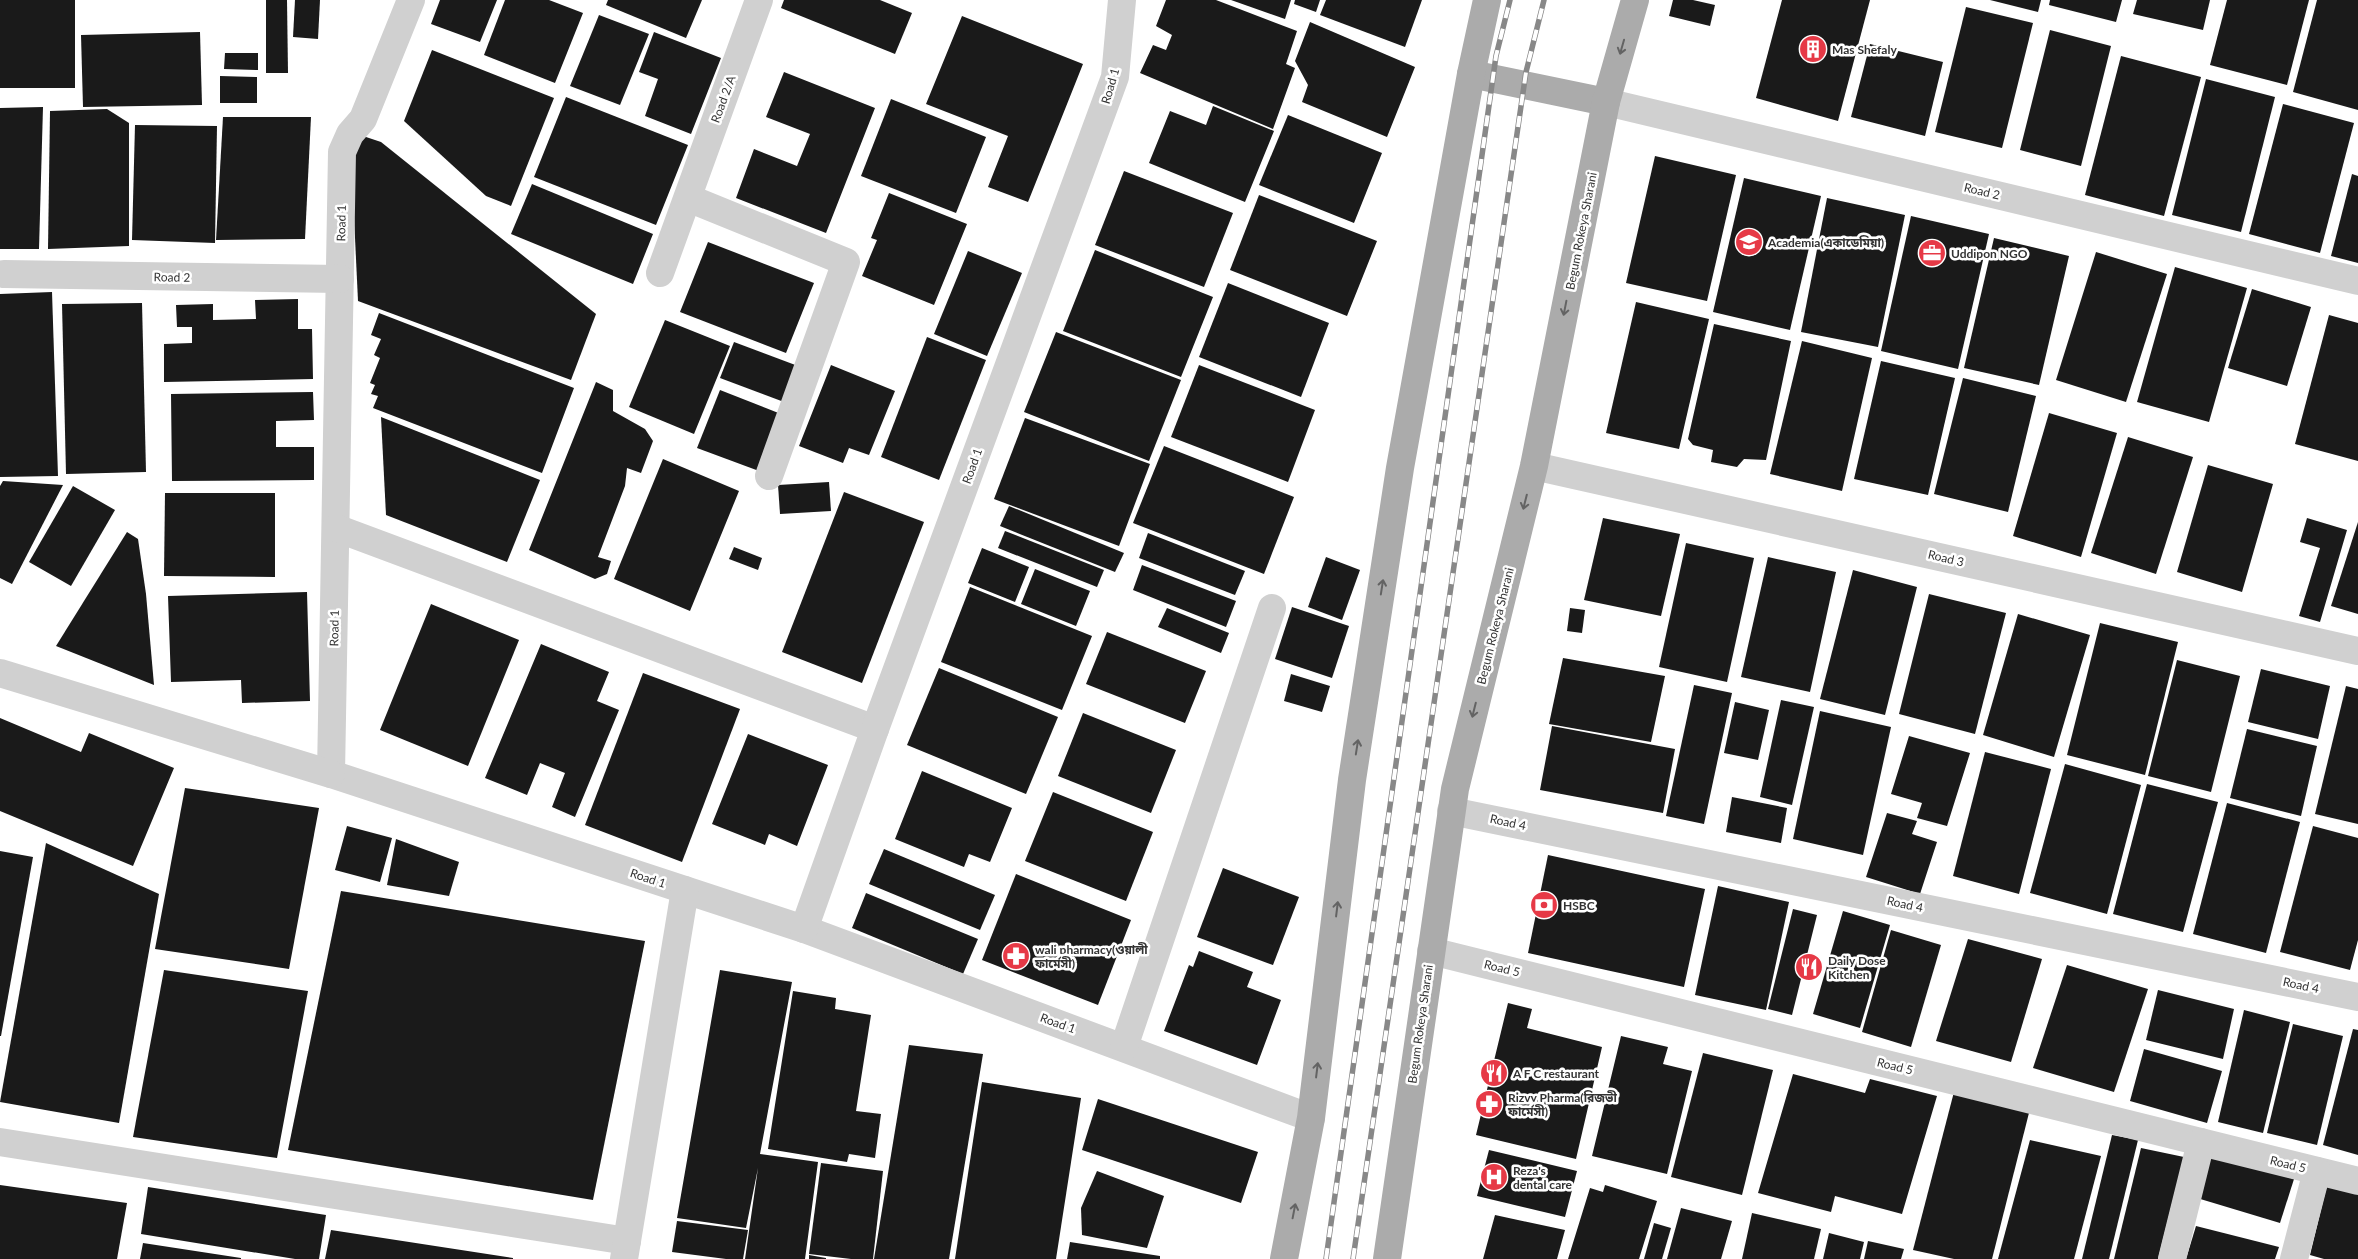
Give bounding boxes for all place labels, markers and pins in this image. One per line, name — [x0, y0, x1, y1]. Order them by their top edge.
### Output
building icon: Mas Shefaly — [1798, 34, 1828, 64]
place label: Mas Shefaly — [1832, 42, 1897, 57]
school or university icon: Academia(একাডেমিয়া) — [1734, 227, 1764, 257]
place label: Academia(একাডেমিয়া) — [1767, 235, 1884, 250]
office icon: Uddipon NGO — [1917, 238, 1947, 268]
place label: Uddipon NGO — [1951, 246, 2028, 261]
bank icon: HSBC — [1529, 890, 1559, 920]
place label: HSBC — [1563, 898, 1595, 913]
pharmacy icon: wali pharmacy(ওয়ালী ফার্মেসী) — [1001, 941, 1031, 971]
place label: wali pharmacy(ওয়ালী ফার্মেসী) — [1034, 942, 1148, 971]
restaurant icon: Daily Dose Kitchen — [1794, 952, 1824, 982]
place label: Daily Dose Kitchen — [1828, 953, 1886, 982]
restaurant icon: A F C restaurant — [1479, 1058, 1509, 1088]
place label: A F C restaurant — [1512, 1066, 1600, 1081]
pharmacy icon: Rizvy Pharma(রিজভী ফার্মেসী) — [1474, 1089, 1504, 1119]
place label: Rizvy Pharma(রিজভী ফার্মেসী) — [1507, 1090, 1618, 1119]
hospital icon: Reza's dental care — [1479, 1162, 1509, 1192]
place label: Reza's dental care — [1513, 1163, 1573, 1192]

